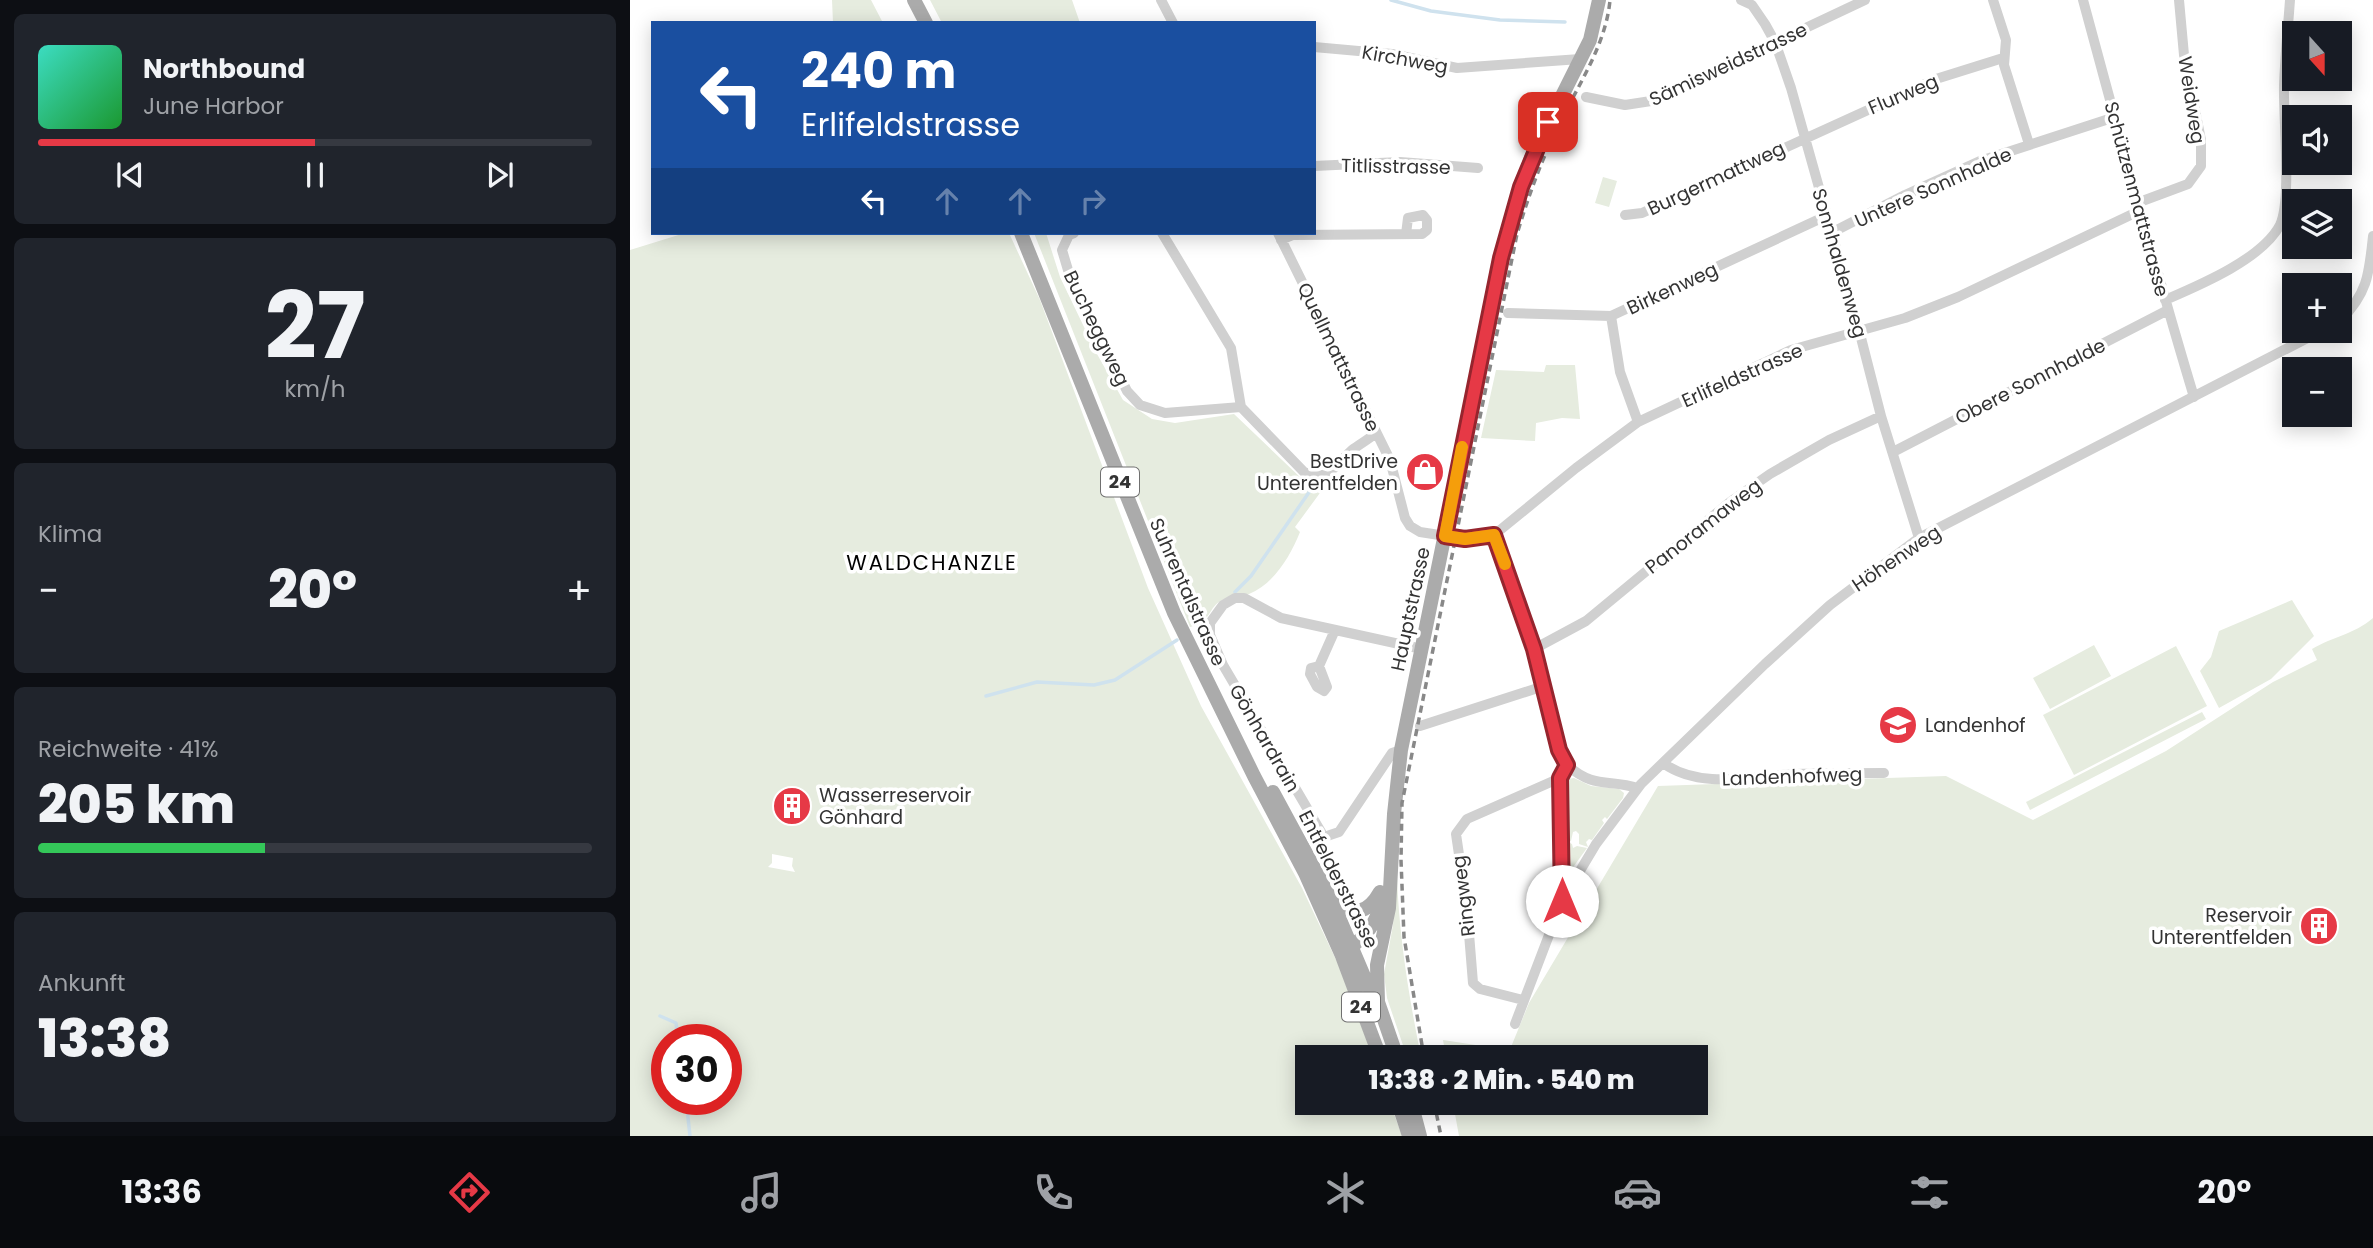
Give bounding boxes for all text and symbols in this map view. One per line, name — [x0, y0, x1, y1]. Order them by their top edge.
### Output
street label: Sämisweidstrasse — [1645, 16, 1812, 113]
north arrow — [2282, 21, 2352, 91]
map controls — [2282, 21, 2352, 427]
text: 240 m — [801, 37, 956, 105]
street label: Kirchweg — [1360, 39, 1450, 80]
icon: left — [686, 49, 777, 140]
text: Northbound — [143, 51, 305, 87]
street label: Weidweg — [2171, 54, 2212, 146]
street label: Flurweg — [1864, 68, 1942, 121]
text: June Harbor — [143, 90, 284, 122]
pin — [1518, 92, 1578, 152]
street label: Schützenmattstrasse — [2097, 98, 2176, 300]
text: Erlifeldstrasse — [801, 102, 1020, 147]
icon: arrive — [1529, 103, 1567, 141]
button: sound — [2282, 105, 2352, 175]
street label: Burgermattweg — [1643, 135, 1789, 222]
street label: Untere Sonnhalde — [1850, 141, 2016, 234]
street label: Titlisstrasse — [1341, 152, 1451, 181]
icon: previous — [111, 156, 149, 194]
icon: pause — [296, 156, 334, 194]
icon: next — [481, 156, 519, 194]
icon: left — [855, 182, 893, 220]
icon: ahead — [928, 182, 966, 220]
icon: ahead — [1001, 182, 1039, 220]
icon: right — [1074, 182, 1112, 220]
street label: Sonnhaldenweg — [1805, 185, 1874, 341]
button: layers — [2282, 189, 2352, 259]
street label: Birkenweg — [1622, 256, 1722, 321]
text: 27 — [265, 262, 365, 390]
street label: Bucheggweg — [1057, 266, 1136, 390]
button: + — [2282, 273, 2352, 343]
street label: Quellmattstrasse — [1291, 278, 1386, 436]
street label: Obere Sonnhalde — [1950, 332, 2110, 431]
street label: Erlifeldstrasse — [1677, 337, 1807, 414]
button: − — [2282, 357, 2352, 427]
text: km/h — [284, 373, 346, 405]
place label: BestDrive Unterentfelden — [1257, 448, 1398, 497]
shop icon: BestDrive Unterentfelden — [1404, 451, 1446, 493]
road number: 24 — [1101, 468, 1139, 496]
street label: Panoramaweg — [1640, 472, 1767, 580]
street label: Suhrentalstrasse — [1143, 514, 1232, 670]
text: Klima — [38, 518, 102, 550]
street label: Höhenweg — [1847, 519, 1946, 598]
street label: Hauptstrasse — [1384, 545, 1437, 674]
district label: WALDCHANZLE — [846, 548, 1018, 577]
text: 20° — [268, 553, 357, 626]
text: − — [38, 564, 59, 617]
text: + — [566, 564, 592, 617]
street label: Gönhardrain — [1223, 679, 1306, 797]
school or university icon: Landenhof — [1877, 704, 1919, 746]
place label: Landenhof — [1925, 712, 2026, 739]
text: Reichweite · 41% — [38, 733, 218, 765]
street label: Landenhofweg — [1721, 761, 1863, 792]
text: 205 km — [38, 768, 235, 841]
place label: Wasserreservoir Gönhard — [819, 782, 971, 831]
building icon: Wasserreservoir Gönhard — [771, 785, 813, 827]
street label: Entfelderstrasse — [1292, 806, 1385, 953]
street label: Ringweg — [1445, 854, 1482, 938]
position arrow — [1525, 864, 1599, 938]
place label: Reservoir Unterentfelden — [2151, 902, 2292, 951]
building icon: Reservoir Unterentfelden — [2298, 905, 2340, 947]
text: Ankunft — [38, 967, 125, 999]
road number: 24 — [1342, 992, 1380, 1022]
text: 13:38 — [38, 1002, 171, 1075]
speed limit sign: 30 — [651, 1024, 742, 1115]
text: 13:38 · 2 Min. · 540 m — [1369, 1062, 1634, 1098]
icon: directions — [445, 1168, 494, 1217]
icon: music — [737, 1168, 786, 1217]
icon: phone — [1029, 1168, 1078, 1217]
icon: climate — [1321, 1168, 1370, 1217]
icon: car — [1613, 1168, 1662, 1217]
icon: filters — [1905, 1168, 1954, 1217]
text: 13:36 — [122, 1169, 202, 1214]
text: 20° — [2197, 1169, 2251, 1214]

